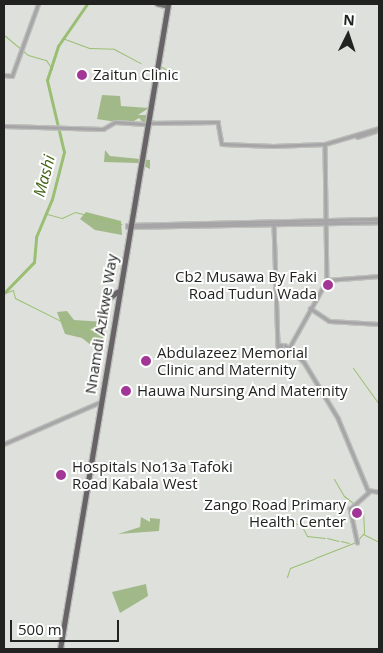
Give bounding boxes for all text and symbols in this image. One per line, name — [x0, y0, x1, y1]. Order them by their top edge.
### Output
north arrow — [323, 10, 373, 60]
text: N — [343, 10, 355, 29]
place label: Zaitun Clinic — [93, 66, 179, 84]
marker: Zaitun Clinic — [75, 68, 89, 82]
water label: Mashi — [29, 153, 59, 199]
street label: Nnamdi Azikwe Way — [81, 253, 121, 395]
place label: Cb2 Musawa By Faki Road Tudun Wada — [175, 267, 317, 302]
marker: Cb2 Musawa By Faki Road Tudun Wada — [321, 278, 335, 292]
place label: Abdulazeez Memorial Clinic and Maternity — [157, 343, 308, 378]
marker: Abdulazeez Memorial Clinic and Maternity — [139, 354, 153, 368]
place label: Hauwa Nursing And Maternity — [137, 382, 348, 400]
marker: Hauwa Nursing And Maternity — [119, 384, 133, 398]
place label: Hospitals No13a Tafoki Road Kabala West — [72, 457, 233, 492]
marker: Hospitals No13a Tafoki Road Kabala West — [54, 468, 68, 482]
place label: Zango Road Primary Health Center — [204, 495, 346, 530]
marker: Zango Road Primary Health Center — [350, 506, 364, 520]
scale bar — [12, 610, 121, 642]
text: 500 m — [18, 619, 62, 639]

